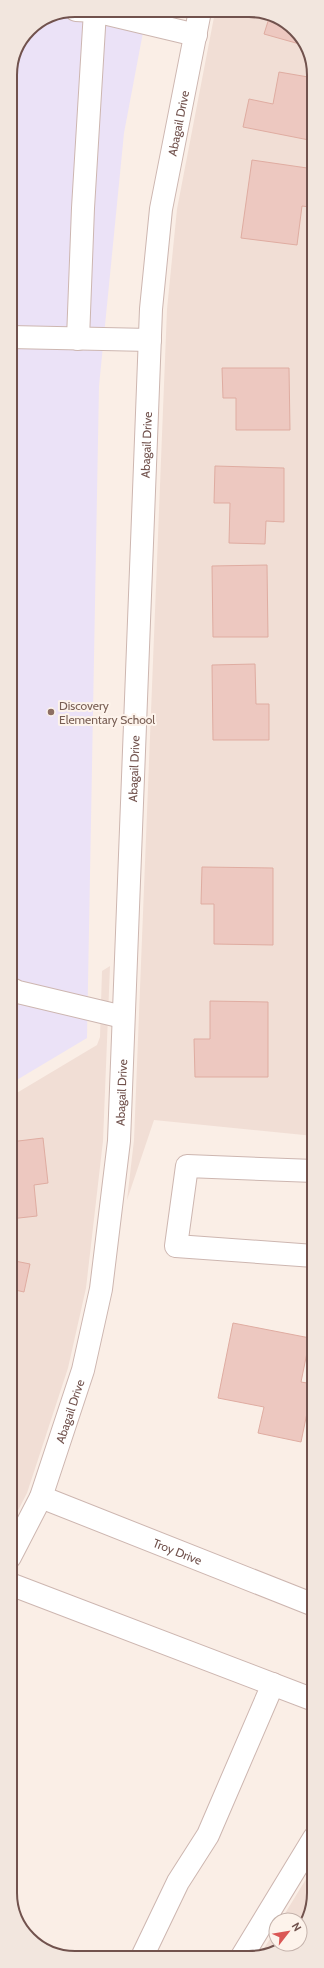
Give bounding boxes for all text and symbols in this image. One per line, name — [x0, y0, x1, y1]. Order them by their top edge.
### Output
street label: Abagail Drive — [164, 89, 192, 157]
street label: Abagail Drive — [137, 411, 155, 478]
place label: Discovery Elementary School — [59, 698, 155, 727]
marker: Discovery Elementary School — [46, 707, 56, 717]
street label: Abagail Drive — [125, 735, 142, 802]
street label: Abagail Drive — [112, 1059, 130, 1126]
street label: Abagail Drive — [52, 1377, 87, 1445]
street label: Troy Drive — [151, 1535, 204, 1567]
north arrow — [268, 1912, 308, 1952]
text: N — [289, 1920, 305, 1934]

